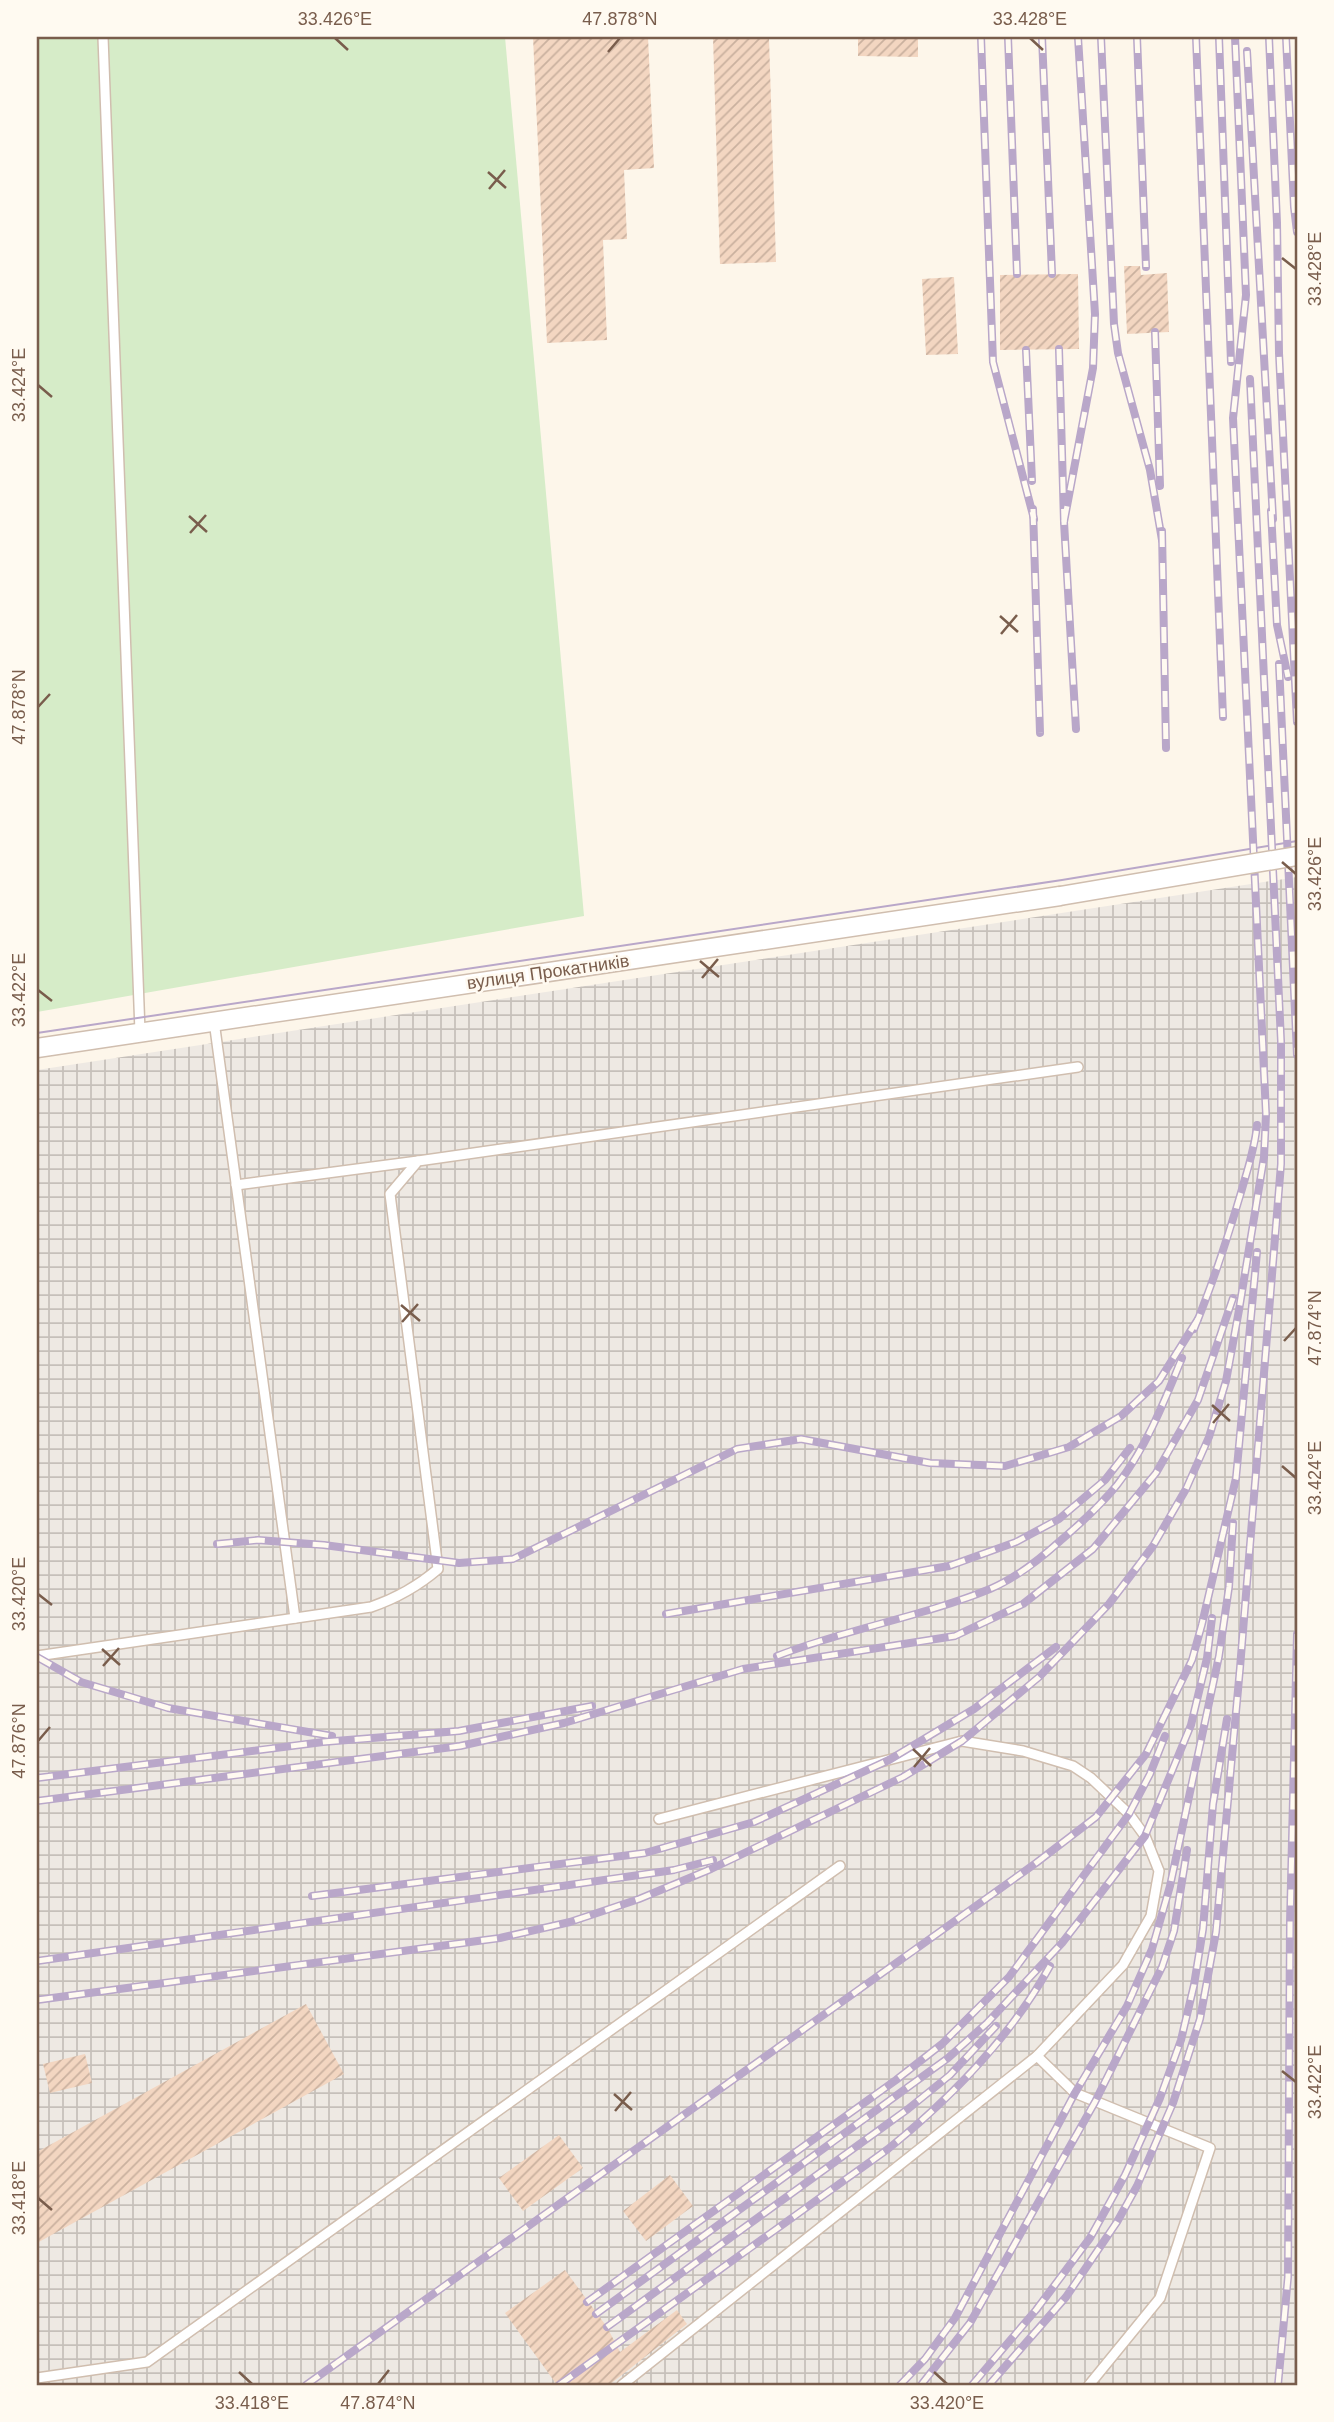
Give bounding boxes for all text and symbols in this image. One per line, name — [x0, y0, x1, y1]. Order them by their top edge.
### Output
text: 33.426°E — [298, 9, 372, 29]
text: 47.878°N — [582, 9, 658, 29]
text: 33.428°E — [993, 9, 1067, 29]
text: 33.428°E — [1305, 232, 1325, 306]
text: 33.424°E — [9, 348, 29, 422]
text: 47.878°N — [9, 669, 29, 745]
text: 33.426°E — [1305, 837, 1325, 911]
street label: вулиця Прокатників — [465, 951, 631, 993]
text: 33.422°E — [9, 953, 29, 1027]
text: 47.874°N — [1305, 1290, 1325, 1366]
text: 33.424°E — [1305, 1441, 1325, 1515]
text: 33.420°E — [9, 1557, 29, 1631]
text: 47.876°N — [9, 1703, 29, 1779]
text: 33.422°E — [1305, 2045, 1325, 2119]
text: 33.418°E — [9, 2161, 29, 2235]
text: 33.418°E — [215, 2393, 289, 2413]
text: 47.874°N — [340, 2393, 416, 2413]
text: 33.420°E — [910, 2393, 984, 2413]

